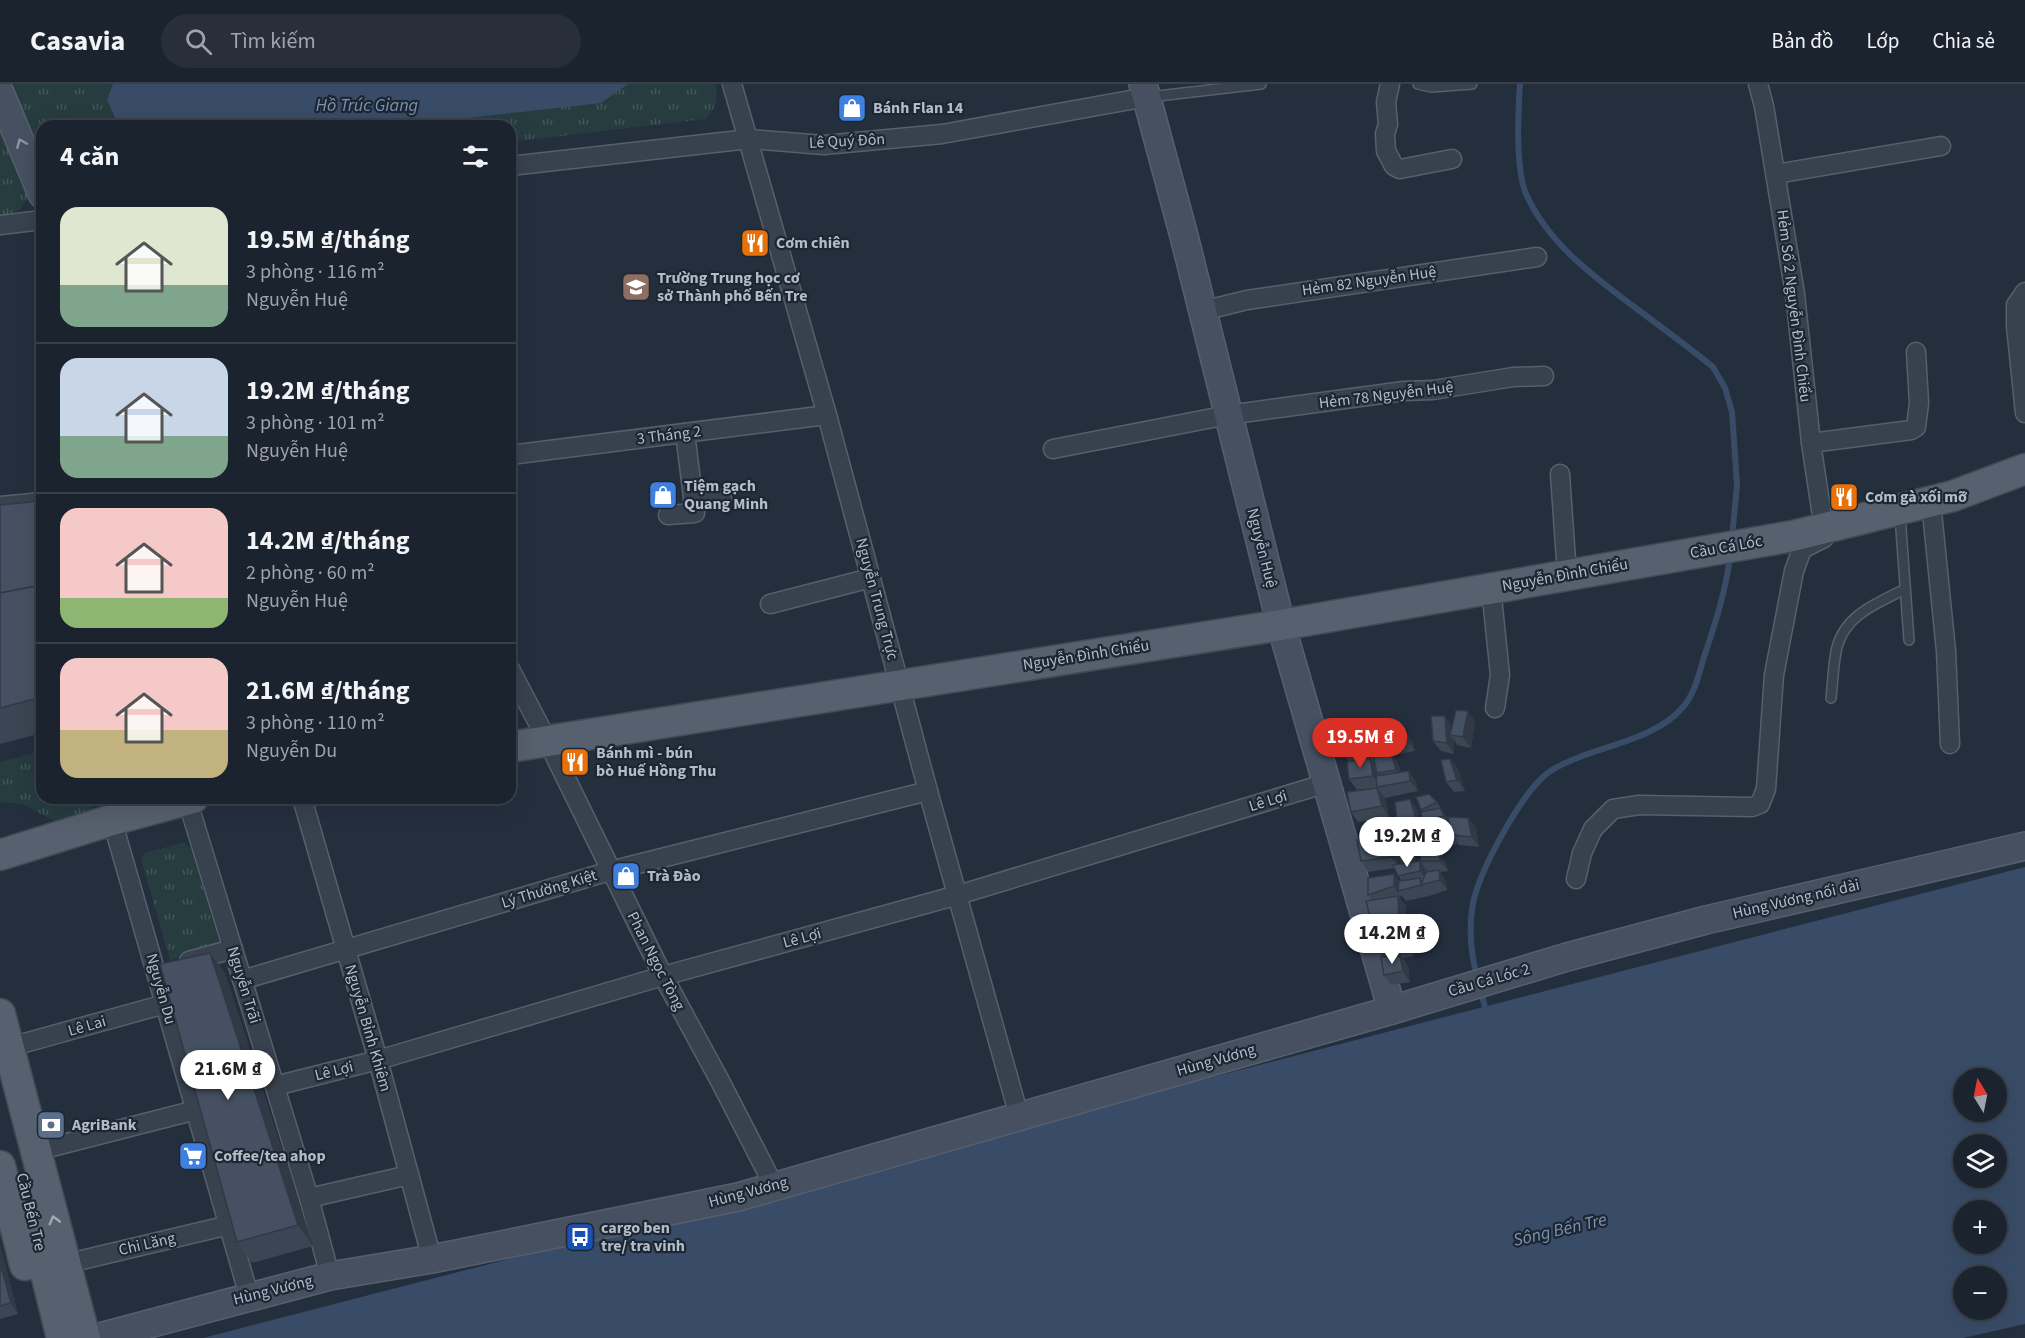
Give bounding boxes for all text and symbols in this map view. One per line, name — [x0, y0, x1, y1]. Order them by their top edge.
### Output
search box — [161, 14, 581, 68]
text: Casavia — [30, 21, 125, 61]
icon: search — [182, 25, 215, 58]
text: Tìm kiếm — [230, 25, 316, 57]
text: Bản đồ — [1772, 26, 1833, 56]
text: Lớp — [1866, 26, 1899, 56]
text: Chia sẻ — [1932, 26, 1995, 56]
shop icon: Bánh Flan 14 — [836, 92, 868, 124]
water label: Hồ Trúc Giang — [316, 93, 418, 118]
place label: Bánh Flan 14 — [873, 97, 964, 119]
street label: Lê Quý Đôn — [808, 128, 886, 154]
text: 4 căn — [60, 138, 119, 175]
one-way arrow — [16, 139, 28, 150]
icon: filters — [459, 140, 492, 173]
street label: Hẻm Số 2 Nguyễn Đình Chiểu — [1771, 208, 1817, 404]
text: 19.5M ₫/tháng — [246, 221, 410, 258]
restaurant icon: Cơm chiên — [739, 227, 771, 259]
icon: home — [108, 231, 180, 303]
place label: Cơm chiên — [776, 232, 850, 254]
text: 3 phòng · 116 m² — [246, 258, 385, 286]
street label: Hẻm 82 Nguyễn Huệ — [1300, 261, 1438, 301]
place label: Trường Trung học cơ sở Thành phố Bến Tre — [657, 267, 808, 307]
school or university icon: Trường Trung học cơ sở Thành phố Bến Tre — [620, 271, 652, 303]
text: Nguyễn Huệ — [246, 286, 348, 314]
text: 19.2M ₫/tháng — [246, 372, 410, 409]
street label: Hẻm 78 Nguyễn Huệ — [1317, 376, 1455, 414]
icon: home — [108, 382, 180, 454]
text: 3 phòng · 101 m² — [246, 409, 385, 437]
street label: 3 Tháng 2 — [636, 420, 702, 450]
text: Nguyễn Huệ — [246, 437, 348, 465]
place label: Tiệm gạch Quang Minh — [684, 475, 768, 515]
shop icon: Tiệm gạch Quang Minh — [647, 479, 679, 511]
restaurant icon: Cơm gà xối mỡ — [1828, 481, 1860, 513]
place label: Cơm gà xối mỡ — [1865, 486, 1968, 508]
street label: Nguyễn Huệ — [1241, 506, 1283, 590]
text: 14.2M ₫/tháng — [246, 522, 410, 559]
street label: Cầu Cá Lóc — [1688, 530, 1764, 564]
icon: home — [108, 532, 180, 604]
street label: Nguyễn Trung Trực — [850, 535, 904, 663]
street label: Nguyễn Đình Chiểu — [1500, 553, 1630, 597]
text: 2 phòng · 60 m² — [246, 559, 375, 587]
text: Nguyễn Huệ — [246, 587, 348, 615]
street label: Nguyễn Đình Chiểu — [1021, 634, 1151, 676]
text: 21.6M ₫/tháng — [246, 672, 410, 709]
icon: home — [108, 682, 180, 754]
text: 3 phòng · 110 m² — [246, 709, 385, 737]
pin: 19.5M ₫ — [1305, 718, 1415, 769]
text: 19.5M ₫ — [1326, 723, 1394, 751]
text: Nguyễn Du — [246, 737, 337, 765]
place label: Bánh mì - bún bò Huế Hồng Thu — [596, 742, 716, 782]
restaurant icon: Bánh mì - bún bò Huế Hồng Thu — [559, 746, 591, 778]
street label: Lê Lợi — [1246, 785, 1290, 817]
pin: 19.2M ₫ — [1352, 817, 1462, 868]
text: 19.2M ₫ — [1373, 822, 1441, 850]
shop icon: Trà Đào — [610, 860, 642, 892]
street label: Lý Thường Kiệt — [498, 864, 600, 914]
place label: Trà Đào — [647, 865, 701, 887]
street label: Hùng Vương nối dài — [1730, 874, 1862, 924]
street label: Phan Ngọc Tòng — [622, 908, 690, 1014]
pin: 14.2M ₫ — [1337, 914, 1447, 965]
text: 14.2M ₫ — [1358, 919, 1426, 947]
street label: Lê Lợi — [780, 922, 824, 954]
street label: Nguyễn Trãi — [222, 944, 266, 1026]
street label: Nguyễn Du — [140, 951, 182, 1027]
street label: Cầu Cá Lóc 2 — [1445, 958, 1533, 1002]
street label: Nguyễn Bỉnh Khiêm — [339, 962, 397, 1094]
street label: Lê Lai — [65, 1010, 109, 1042]
street label: Hùng Vương — [1174, 1038, 1258, 1082]
pin: 21.6M ₫ — [173, 1050, 283, 1101]
text: 21.6M ₫ — [194, 1055, 262, 1083]
street label: Lê Lợi — [312, 1056, 356, 1086]
north arrow — [1953, 1068, 2007, 1122]
map controls — [1953, 1068, 2007, 1320]
bank icon: AgriBank — [35, 1109, 67, 1141]
place label: AgriBank — [71, 1114, 137, 1136]
button: layers — [1953, 1134, 2007, 1188]
supermarket icon: Coffee/tea ahop — [177, 1140, 209, 1172]
place label: Coffee/tea ahop — [214, 1145, 326, 1167]
street label: Cầu Bến Tre — [11, 1171, 51, 1253]
street label: Hùng Vương — [706, 1171, 790, 1213]
button: + — [1953, 1200, 2007, 1254]
water label: Sông Bến Tre — [1511, 1207, 1610, 1253]
one-way arrow — [49, 1216, 62, 1226]
place label: cargo ben tre/ tra vinh — [601, 1217, 685, 1257]
bus stop icon: cargo ben tre/ tra vinh — [564, 1221, 596, 1253]
street label: Chi Lăng — [116, 1227, 178, 1261]
button: − — [1953, 1266, 2007, 1320]
street label: Hùng Vương — [231, 1270, 315, 1310]

